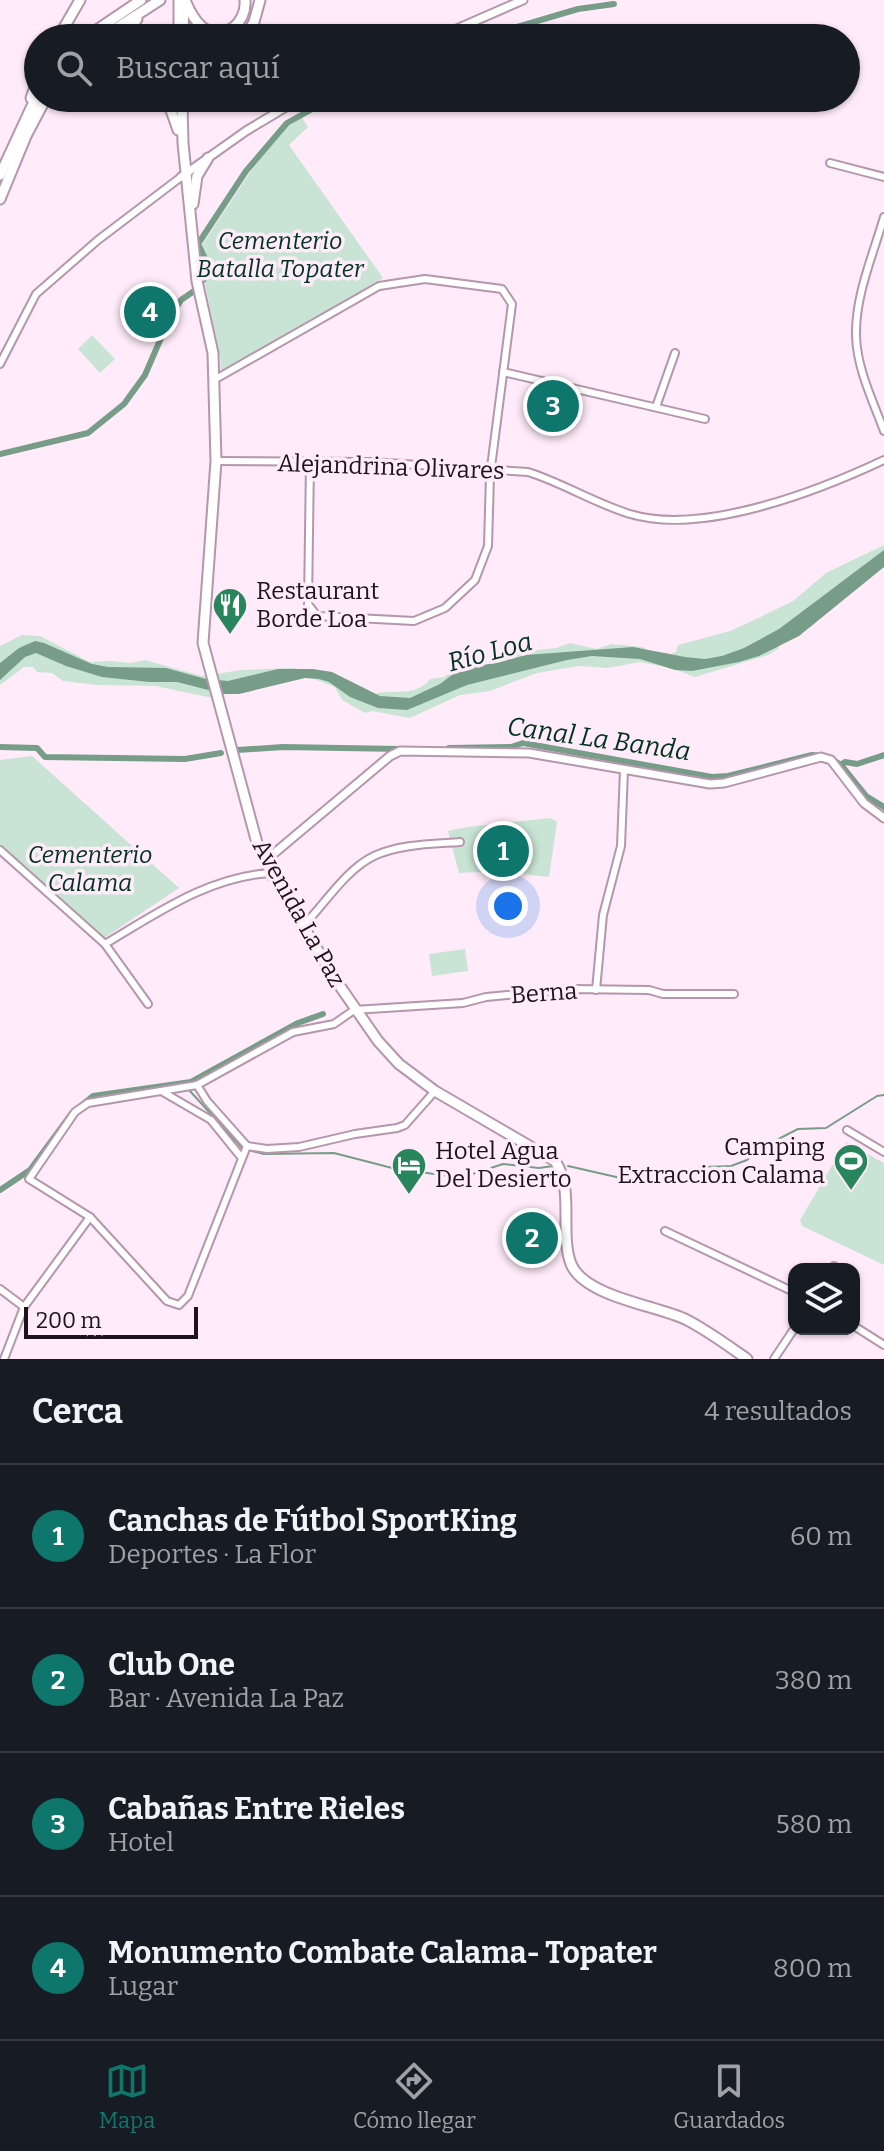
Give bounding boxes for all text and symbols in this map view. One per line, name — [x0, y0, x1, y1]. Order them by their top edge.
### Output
search box — [24, 24, 860, 112]
icon: search — [52, 46, 96, 90]
text: Buscar aquí — [116, 50, 280, 86]
park label: Cementerio Batalla Topater — [197, 227, 365, 283]
pin: 4 — [124, 282, 176, 342]
pin: 3 — [527, 376, 579, 436]
street label: Alejandrina Olivares — [277, 449, 505, 485]
place label: Restaurant Borde Loa — [256, 577, 379, 633]
restaurant icon: Restaurant Borde Loa — [211, 586, 249, 636]
water label: Río Loa — [444, 626, 536, 678]
water label: Canal La Banda — [505, 711, 693, 767]
pin: 1 — [477, 821, 529, 881]
street label: Avenida La Paz — [247, 834, 351, 992]
park label: Cementerio Calama — [28, 841, 152, 897]
your location — [488, 886, 528, 926]
street label: Berna — [510, 977, 578, 1009]
place label: Camping Extraccion Calama — [618, 1133, 825, 1189]
place label: Hotel Agua Del Desierto — [435, 1137, 572, 1193]
sports icon: Camping Extraccion Calama — [832, 1142, 870, 1192]
hotel icon: Hotel Agua Del Desierto — [390, 1146, 428, 1196]
pin: 2 — [506, 1208, 558, 1268]
map controls — [788, 1263, 860, 1335]
button: layers — [788, 1263, 860, 1335]
scale bar — [24, 1303, 198, 1339]
text: 200 m — [36, 1307, 102, 1334]
text: Cerca — [32, 1391, 123, 1432]
text: 4 resultados — [704, 1396, 852, 1427]
text: Canchas de Fútbol SportKing — [108, 1503, 517, 1539]
text: 1 — [52, 1521, 64, 1552]
text: 60 m — [790, 1521, 852, 1552]
text: Deportes · La Flor — [108, 1539, 316, 1570]
text: Club One — [108, 1647, 235, 1683]
text: 2 — [51, 1665, 65, 1696]
text: 380 m — [775, 1665, 852, 1696]
text: Bar · Avenida La Paz — [108, 1683, 344, 1714]
text: Cabañas Entre Rieles — [108, 1791, 405, 1827]
text: 3 — [51, 1809, 65, 1840]
text: 580 m — [776, 1809, 852, 1840]
text: Hotel — [108, 1827, 174, 1858]
text: Monumento Combate Calama- Topater — [108, 1935, 657, 1971]
text: 4 — [50, 1953, 66, 1984]
text: 800 m — [773, 1953, 852, 1984]
text: Lugar — [108, 1971, 178, 2002]
tab: Mapa — [99, 2059, 155, 2134]
tab: Cómo llegar — [353, 2059, 476, 2134]
tab: Guardados — [673, 2059, 785, 2134]

